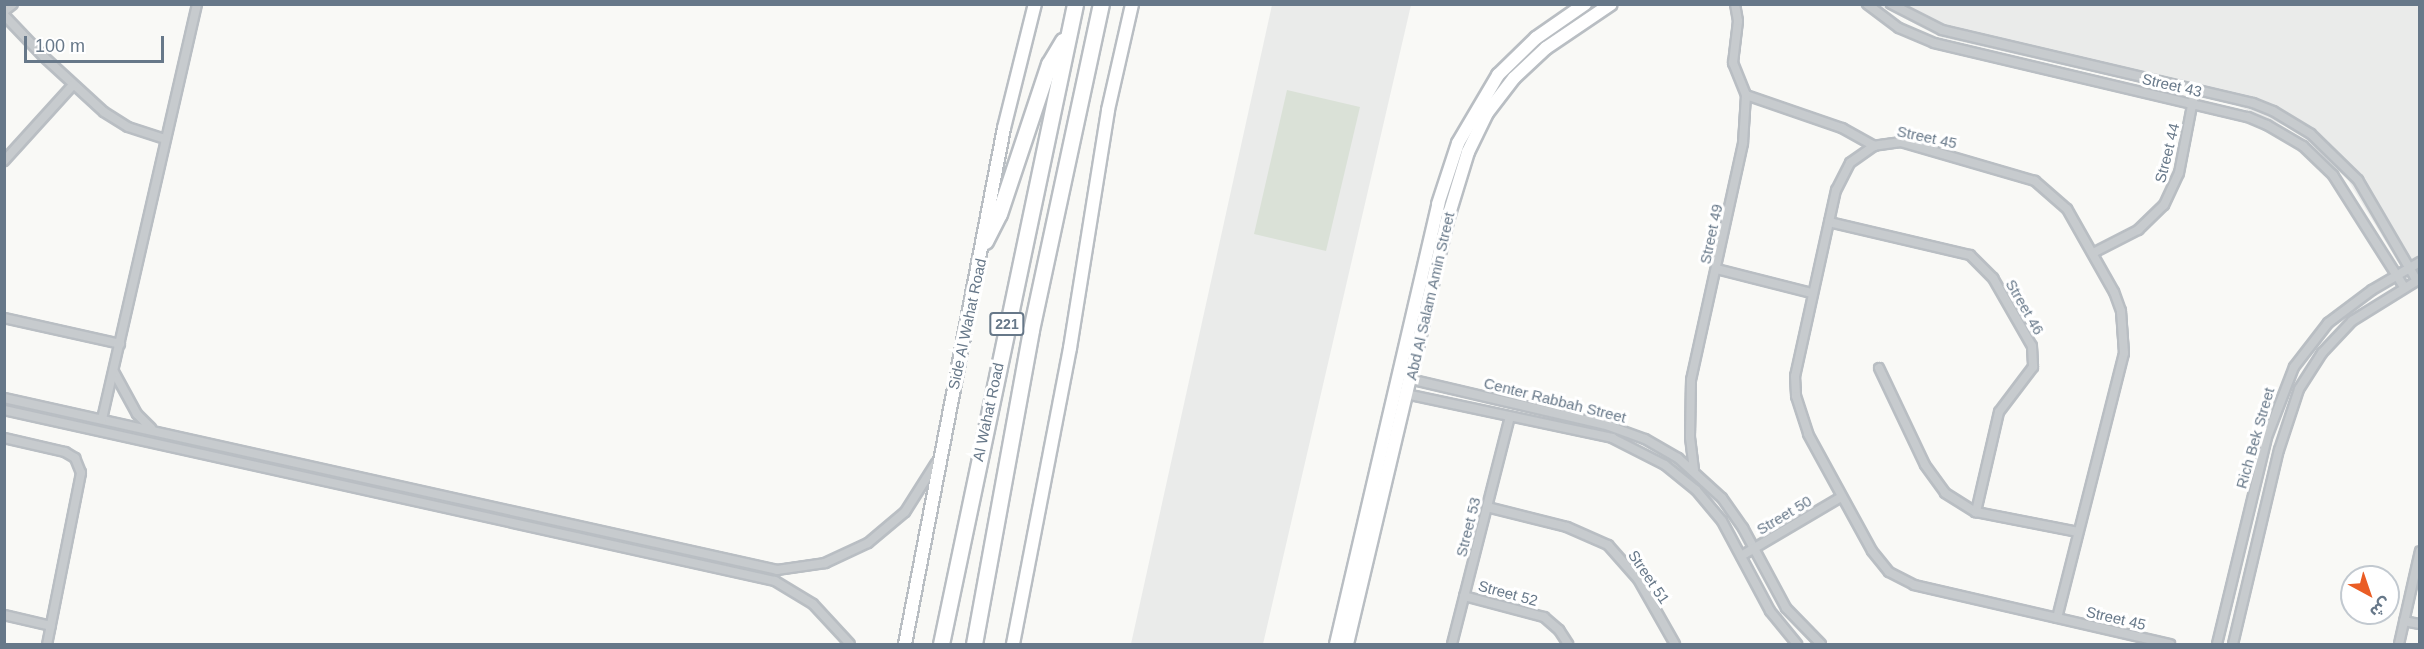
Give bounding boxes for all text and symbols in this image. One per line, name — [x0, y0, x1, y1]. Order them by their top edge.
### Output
scale bar — [27, 24, 166, 62]
text: 100 m — [35, 36, 85, 56]
street label: Street 43 — [2140, 69, 2204, 101]
street label: Street 44 — [2151, 121, 2183, 185]
street label: Street 45 — [1895, 122, 1959, 152]
street label: Street 49 — [1696, 202, 1726, 266]
street label: Abd Al Salam Amin Street — [1402, 209, 1458, 383]
street label: Side Al Wahat Road — [944, 256, 990, 392]
street label: Street 46 — [2002, 276, 2048, 338]
road number: 221 — [989, 313, 1025, 335]
street label: Al Wahat Road — [969, 361, 1007, 463]
street label: Center Rabbah Street — [1482, 374, 1628, 426]
street label: Rich Bek Street — [2232, 385, 2278, 491]
street label: Street 50 — [1753, 492, 1815, 538]
street label: Street 53 — [1452, 495, 1484, 559]
street label: Street 51 — [1625, 547, 1673, 607]
north arrow — [2340, 565, 2400, 625]
street label: Street 52 — [1476, 576, 1540, 610]
text: ش — [2367, 594, 2394, 621]
street label: Street 45 — [2084, 602, 2148, 634]

